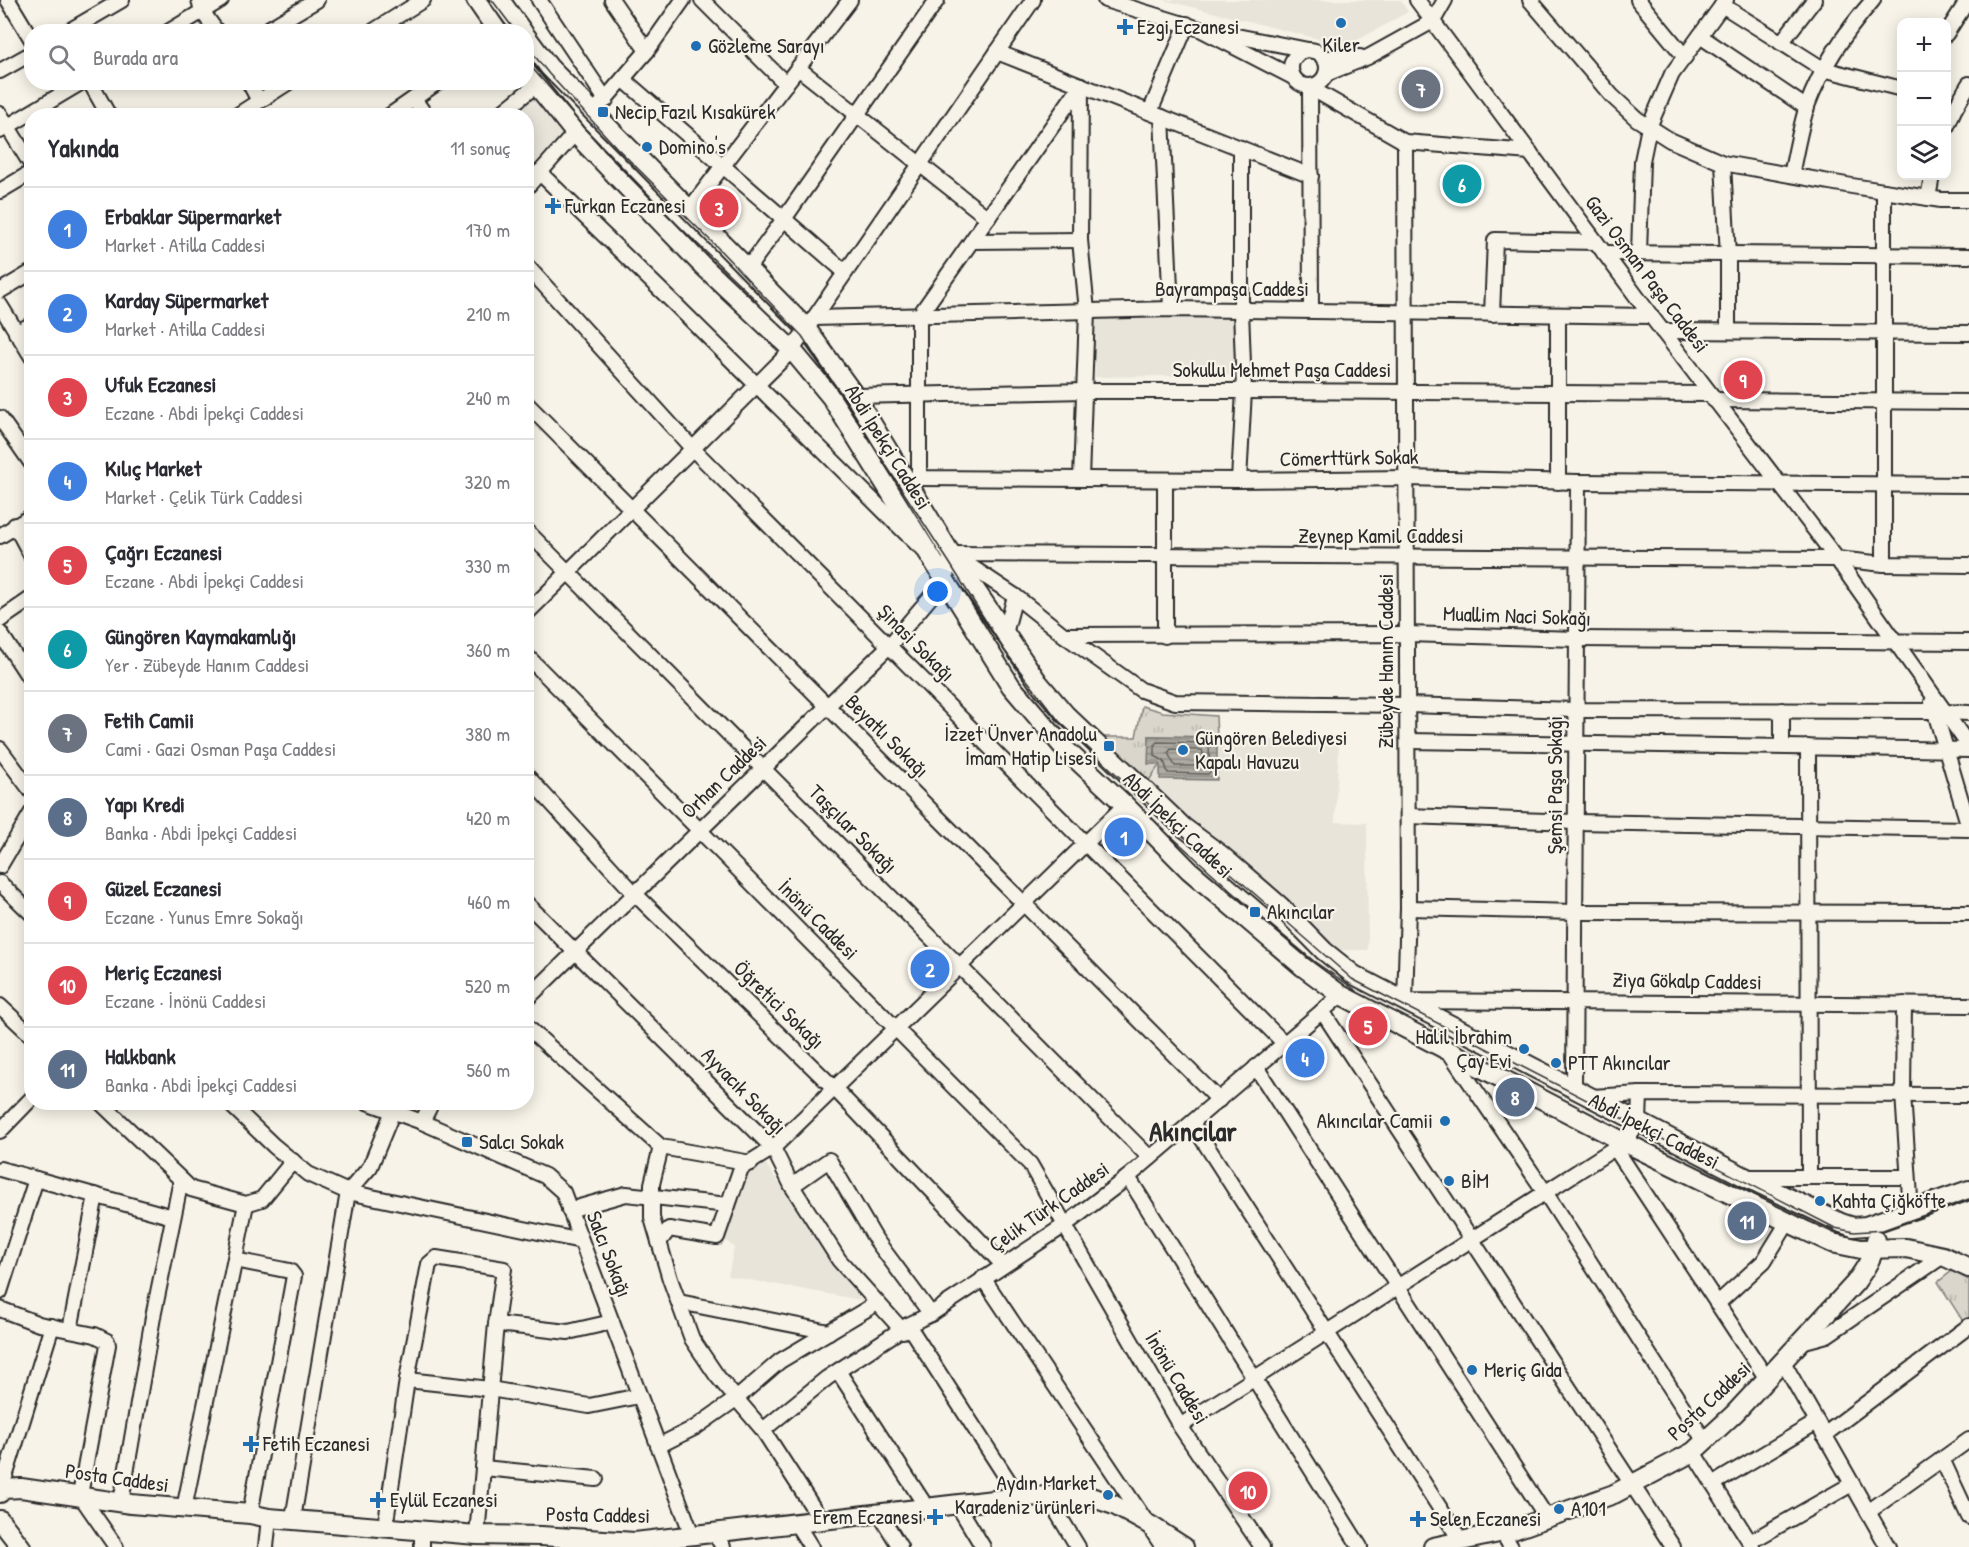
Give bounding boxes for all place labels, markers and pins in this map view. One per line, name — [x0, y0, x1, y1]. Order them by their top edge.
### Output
place label: Ezgi Eczanesi — [1137, 12, 1239, 41]
marker: Kiler — [1334, 16, 1348, 30]
marker: Ezgi Eczanesi — [1118, 20, 1132, 34]
place label: Kiler — [1322, 30, 1360, 59]
place label: Gözleme Sarayı — [708, 31, 825, 60]
marker: Gözleme Sarayı — [689, 39, 703, 53]
pin: 7 — [1402, 66, 1440, 112]
place label: Necip Fazıl Kısakürek — [615, 97, 776, 126]
marker: Necip Fazıl Kısakürek — [596, 105, 610, 119]
place label: Domino's — [659, 132, 726, 161]
marker: Domino's — [640, 140, 654, 154]
pin: 6 — [1442, 162, 1482, 207]
pin: 3 — [700, 186, 738, 230]
place label: Furkan Eczanesi — [564, 191, 686, 220]
marker: Furkan Eczanesi — [546, 199, 560, 213]
pin: 9 — [1724, 358, 1762, 403]
place label: İzzet Ünver Anadolu İmam Hatip Lisesi — [944, 719, 1098, 772]
place label: Güngören Belediyesi Kapalı Havuzu — [1195, 723, 1347, 776]
marker: İzzet Ünver Anadolu İmam Hatip Lisesi — [1102, 739, 1116, 753]
marker: Güngören Belediyesi Kapalı Havuzu — [1176, 743, 1190, 757]
pin: 1 — [1104, 814, 1144, 860]
place label: Akıncılar — [1267, 897, 1335, 926]
marker: Akıncılar — [1248, 905, 1262, 919]
pin: 2 — [910, 946, 950, 992]
pin: 5 — [1348, 1004, 1388, 1048]
place label: Halil İbrahim Çay Evi — [1416, 1022, 1512, 1075]
pin: 4 — [1286, 1036, 1324, 1080]
marker: Halil İbrahim Çay Evi — [1517, 1042, 1531, 1056]
place label: PTT Akıncılar — [1568, 1048, 1671, 1077]
marker: PTT Akıncılar — [1549, 1056, 1563, 1070]
pin: 8 — [1496, 1074, 1534, 1120]
place label: Akıncılar Camii — [1317, 1106, 1433, 1135]
marker: Akıncılar Camii — [1438, 1114, 1452, 1128]
place label: Salcı Sokak — [479, 1127, 564, 1156]
marker: Salcı Sokak — [460, 1135, 474, 1149]
place label: BİM — [1461, 1166, 1489, 1195]
marker: BİM — [1442, 1174, 1456, 1188]
place label: Kahta Çiğköfte — [1832, 1186, 1946, 1215]
marker: Kahta Çiğköfte — [1813, 1194, 1827, 1208]
pin: 11 — [1728, 1198, 1766, 1244]
place label: Meriç Gıda — [1484, 1355, 1562, 1384]
marker: Meriç Gıda — [1465, 1363, 1479, 1377]
place label: Fetih Eczanesi — [262, 1429, 370, 1458]
marker: Fetih Eczanesi — [244, 1437, 258, 1451]
place label: Aydın Market Karadeniz ürünleri — [955, 1468, 1097, 1521]
pin: 10 — [1228, 1468, 1268, 1514]
place label: Eylül Eczanesi — [390, 1485, 498, 1514]
marker: Aydın Market Karadeniz ürünleri — [1101, 1488, 1115, 1502]
marker: Eylül Eczanesi — [371, 1493, 385, 1507]
place label: A101 — [1571, 1494, 1606, 1523]
place label: Erem Eczanesi — [813, 1502, 923, 1531]
marker: A101 — [1552, 1502, 1566, 1516]
place label: Selen Eczanesi — [1430, 1504, 1542, 1533]
marker: Erem Eczanesi — [928, 1510, 942, 1524]
marker: Selen Eczanesi — [1411, 1512, 1425, 1526]

